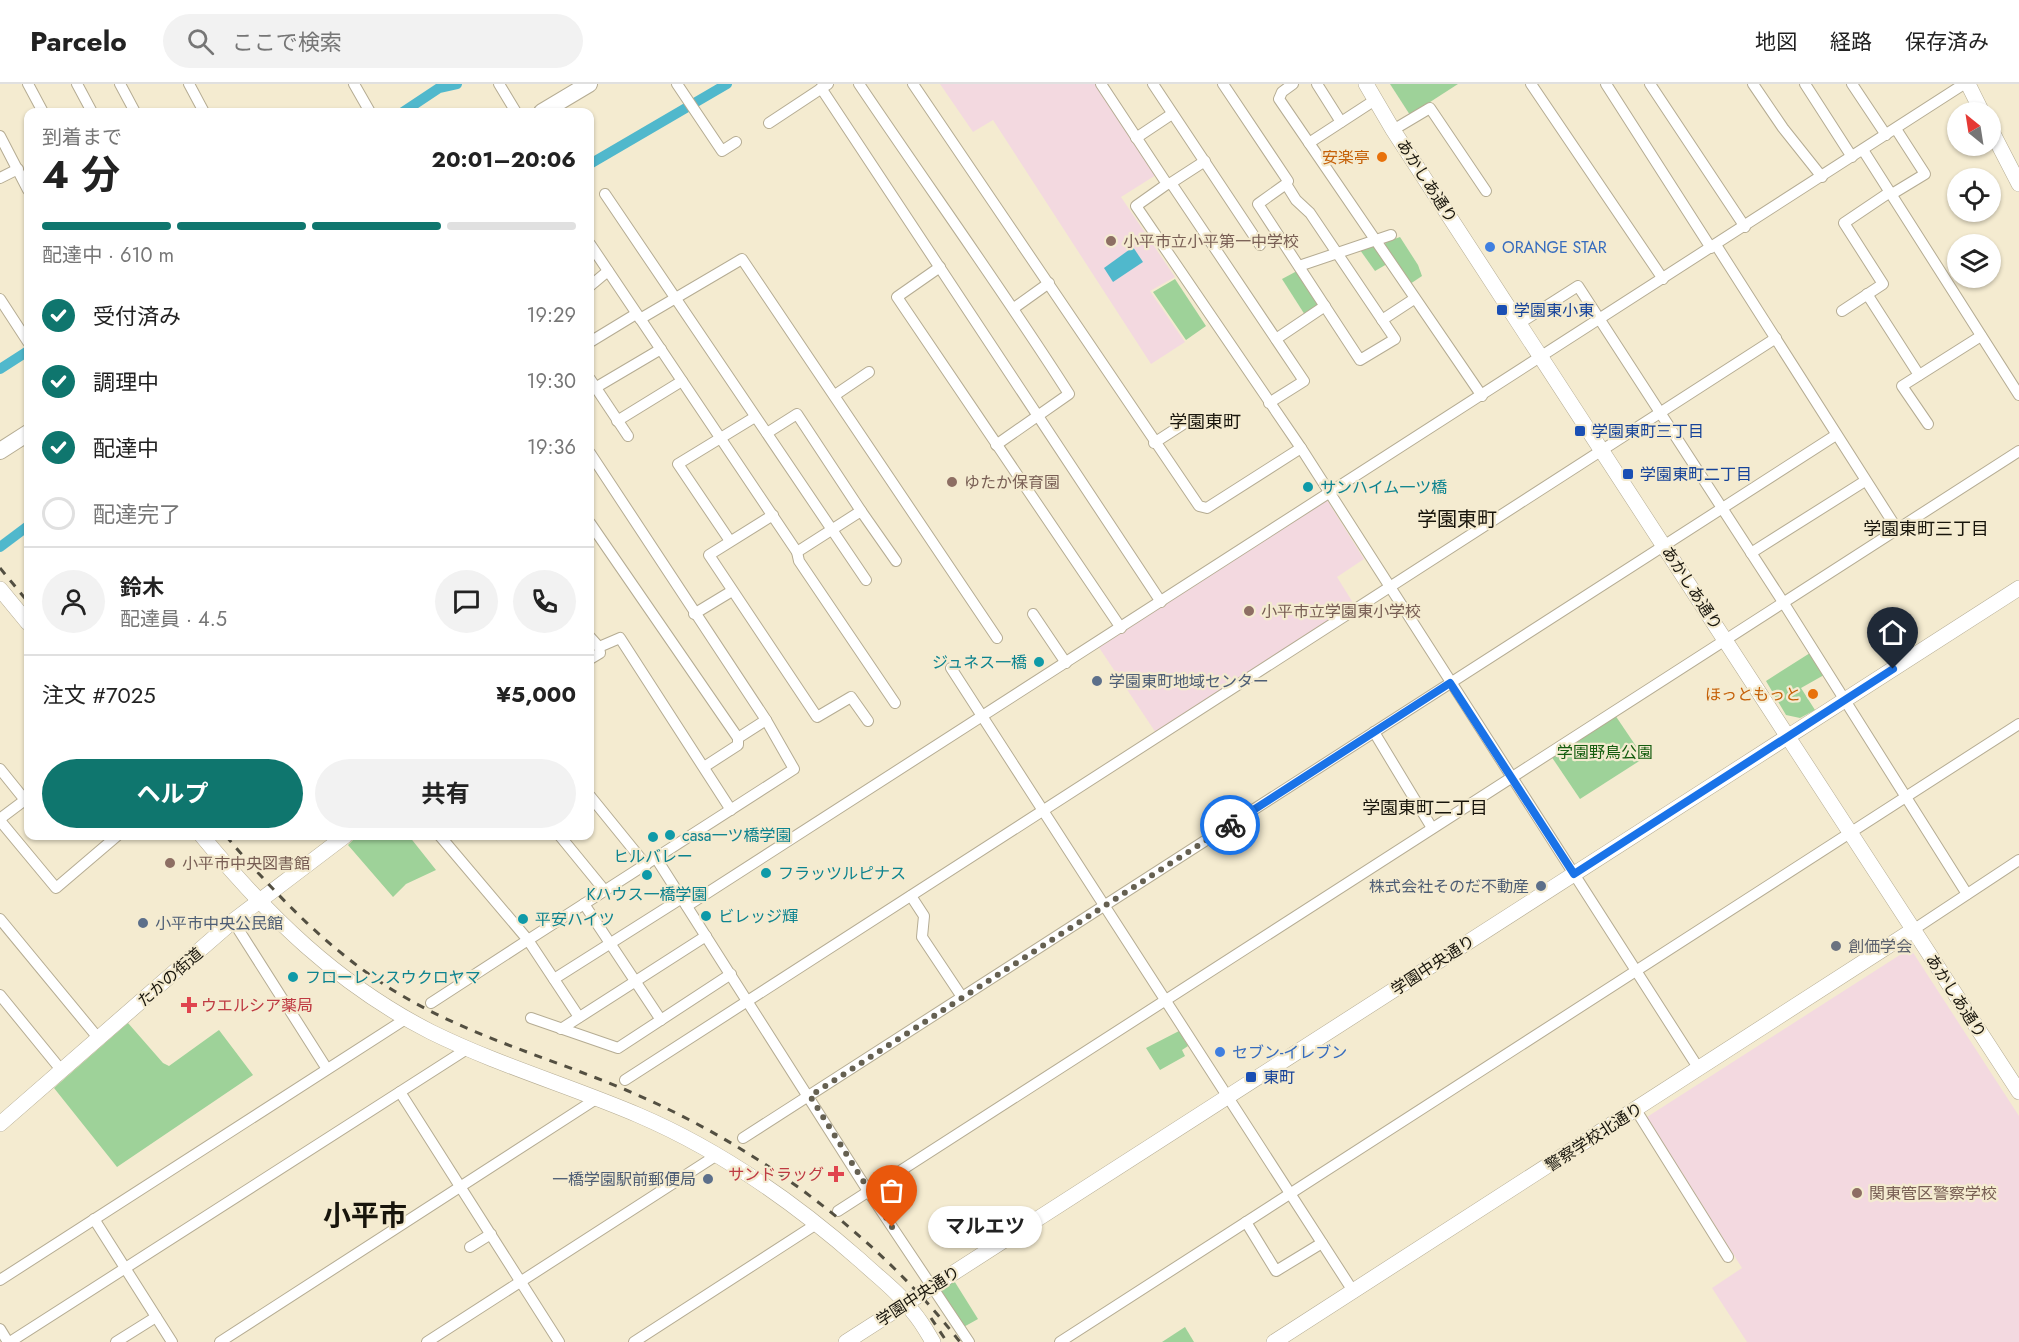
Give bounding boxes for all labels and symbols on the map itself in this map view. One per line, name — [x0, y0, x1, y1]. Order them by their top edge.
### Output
north arrow — [1947, 102, 2001, 156]
street label: あかしあ通り — [1391, 134, 1463, 228]
place label: 安楽亭 — [1322, 146, 1370, 169]
marker: 安楽亭 — [1375, 150, 1389, 164]
place label: 小平市立小平第一中学校 — [1123, 230, 1299, 253]
marker: 小平市立小平第一中学校 — [1104, 234, 1118, 248]
place label: ORANGE STAR — [1502, 236, 1607, 259]
marker: ORANGE STAR — [1483, 240, 1497, 254]
place label: 学園東小東 — [1514, 299, 1594, 322]
marker: 学園東小東 — [1495, 303, 1509, 317]
district label: 学園東町 — [1169, 409, 1241, 435]
place label: 学園東町三丁目 — [1592, 420, 1704, 443]
marker: 学園東町三丁目 — [1573, 424, 1587, 438]
place label: 学園東町二丁目 — [1640, 463, 1752, 486]
marker: 学園東町二丁目 — [1621, 467, 1635, 481]
place label: ゆたか保育園 — [964, 471, 1060, 494]
marker: ゆたか保育園 — [945, 475, 959, 489]
place label: サンハイム一ツ橋 — [1320, 476, 1447, 499]
marker: サンハイム一ツ橋 — [1301, 480, 1315, 494]
district label: 学園東町 — [1417, 505, 1497, 534]
district label: 学園東町三丁目 — [1863, 516, 1989, 542]
street label: あかしあ通り — [1656, 541, 1728, 635]
place label: 小平市立学園東小学校 — [1261, 600, 1421, 623]
marker: 小平市立学園東小学校 — [1242, 604, 1256, 618]
pin — [1867, 607, 1918, 669]
place label: ジュネス一橋 — [932, 651, 1027, 674]
marker: ジュネス一橋 — [1032, 655, 1046, 669]
place label: 学園東町地域センター — [1109, 670, 1269, 693]
marker: 学園東町地域センター — [1090, 674, 1104, 688]
place label: ほっともっと — [1705, 683, 1801, 706]
marker: ほっともっと — [1806, 687, 1820, 701]
park label: 学園野鳥公園 — [1557, 741, 1653, 764]
courier — [1200, 795, 1260, 855]
district label: 学園東町二丁目 — [1362, 795, 1488, 821]
place label: casa一ツ橋学園 — [682, 824, 792, 847]
marker: casa一ツ橋学園 — [663, 828, 677, 842]
marker: ヒルバレー — [646, 830, 660, 844]
place label: ヒルバレー — [613, 845, 693, 868]
place label: 小平市中央図書館 — [182, 852, 310, 875]
marker: 小平市中央図書館 — [163, 856, 177, 870]
place label: フラッツルピナス — [778, 862, 906, 885]
marker: フラッツルピナス — [759, 866, 773, 880]
marker: Kハウス一橋学園 — [640, 868, 654, 882]
place label: 株式会社そのだ不動産 — [1369, 875, 1529, 898]
marker: 株式会社そのだ不動産 — [1534, 879, 1548, 893]
place label: Kハウス一橋学園 — [586, 883, 708, 906]
place label: ビレッジ輝 — [718, 905, 798, 928]
place label: 平安ハイツ — [535, 908, 615, 931]
marker: ビレッジ輝 — [699, 909, 713, 923]
place label: 小平市中央公民館 — [155, 912, 283, 935]
marker: 平安ハイツ — [516, 912, 530, 926]
marker: 小平市中央公民館 — [136, 916, 150, 930]
street label: 学園中央通り — [1386, 929, 1480, 1001]
place label: 創価学会 — [1848, 935, 1912, 958]
marker: 創価学会 — [1829, 939, 1843, 953]
street label: たかの街道 — [132, 942, 208, 1012]
street label: あかしあ通り — [1920, 949, 1992, 1043]
place label: フローレンスウクロヤマ — [305, 966, 481, 989]
marker: フローレンスウクロヤマ — [286, 970, 300, 984]
place label: ウエルシア薬局 — [201, 994, 313, 1017]
marker: ウエルシア薬局 — [182, 998, 196, 1012]
place label: セブン-イレブン — [1232, 1041, 1347, 1064]
marker: セブン-イレブン — [1213, 1045, 1227, 1059]
place label: 東町 — [1263, 1066, 1295, 1089]
marker: 東町 — [1244, 1070, 1258, 1084]
street label: 警察学校北通り — [1541, 1097, 1647, 1177]
place label: サンドラッグ — [728, 1163, 824, 1186]
pin — [866, 1165, 917, 1227]
marker: サンドラッグ — [829, 1167, 843, 1181]
place label: 一橋学園駅前郵便局 — [552, 1168, 696, 1191]
marker: 一橋学園駅前郵便局 — [701, 1172, 715, 1186]
place label: 関東管区警察学校 — [1869, 1182, 1997, 1205]
marker: 関東管区警察学校 — [1850, 1186, 1864, 1200]
district label: 小平市 — [323, 1195, 407, 1236]
callout: マルエツ — [928, 1206, 1042, 1248]
street label: 学園中央通り — [871, 1260, 965, 1332]

